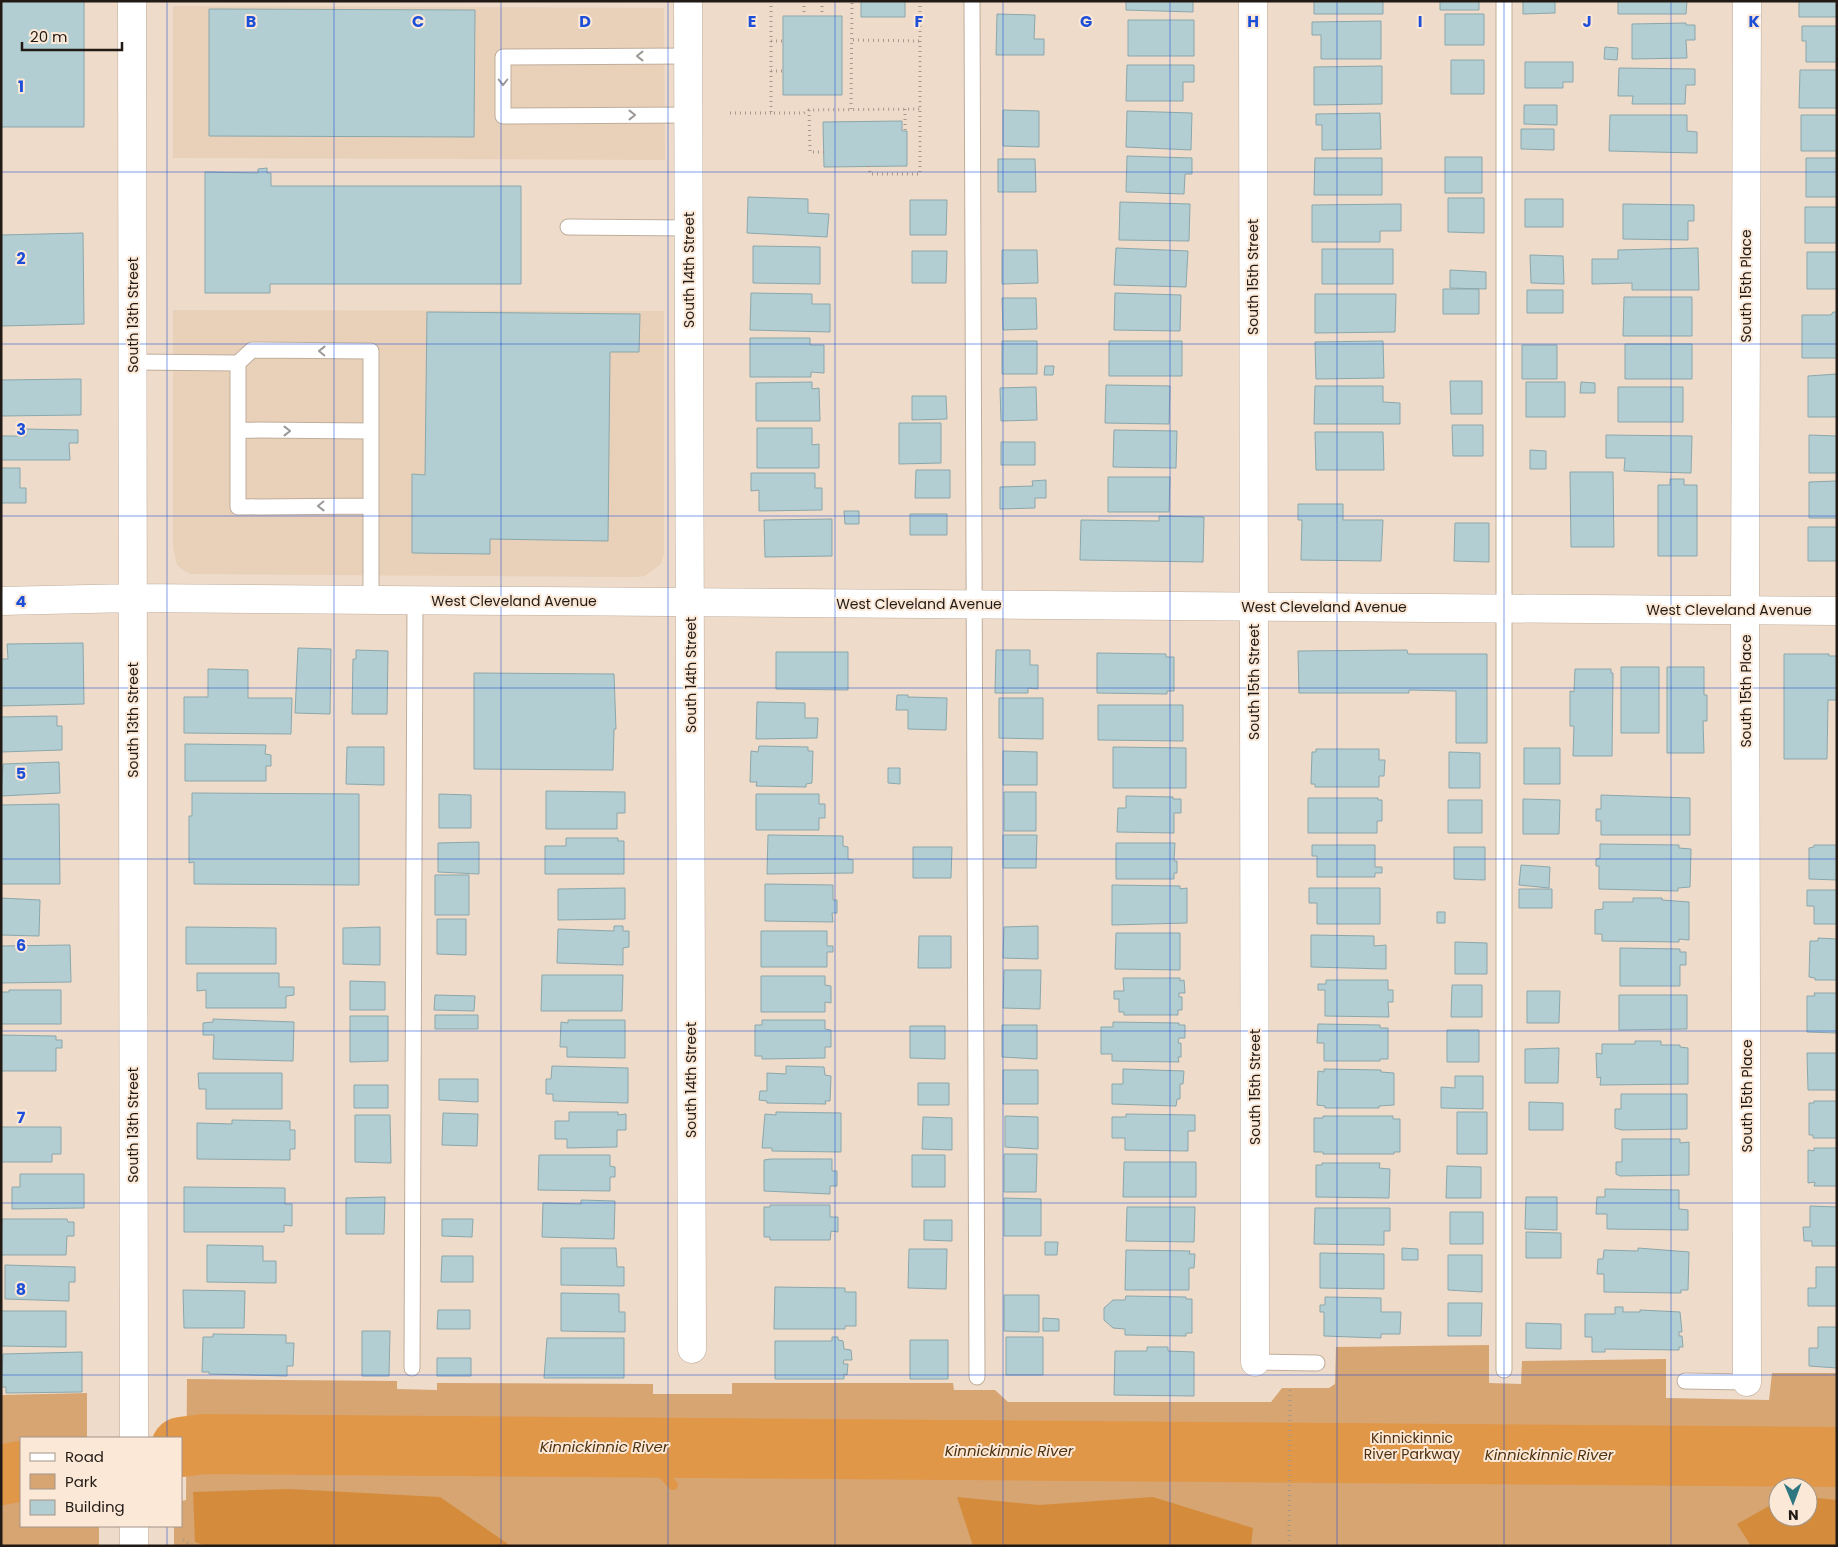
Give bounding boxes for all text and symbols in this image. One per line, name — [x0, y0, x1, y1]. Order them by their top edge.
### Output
text: B — [246, 10, 256, 33]
text: C — [412, 10, 424, 33]
text: D — [579, 10, 591, 33]
text: E — [748, 10, 756, 33]
text: F — [915, 10, 924, 33]
text: G — [1080, 10, 1092, 33]
text: H — [1247, 10, 1259, 33]
text: I — [1418, 10, 1422, 33]
text: J — [1582, 10, 1592, 33]
text: K — [1748, 10, 1760, 33]
scale bar — [22, 20, 122, 52]
text: 20 m — [30, 26, 68, 47]
one-way arrow — [636, 51, 644, 61]
text: 1 — [18, 75, 24, 98]
one-way arrow — [498, 79, 508, 87]
one-way arrow — [628, 110, 636, 120]
street label: South 14th Street — [679, 212, 699, 328]
street label: South 15th Street — [1243, 219, 1263, 335]
street label: South 15th Place — [1736, 229, 1756, 343]
text: 2 — [16, 247, 26, 270]
street label: South 13th Street — [123, 257, 143, 373]
one-way arrow — [318, 345, 326, 356]
text: 3 — [16, 418, 26, 441]
one-way arrow — [284, 425, 292, 436]
one-way arrow — [317, 501, 325, 511]
text: 4 — [16, 590, 27, 613]
street label: West Cleveland Avenue — [431, 591, 597, 611]
street label: West Cleveland Avenue — [836, 594, 1002, 614]
street label: West Cleveland Avenue — [1241, 597, 1407, 617]
street label: West Cleveland Avenue — [1646, 600, 1812, 620]
street label: South 14th Street — [681, 617, 701, 733]
street label: South 15th Street — [1244, 624, 1264, 740]
street label: South 15th Place — [1736, 634, 1756, 748]
street label: South 13th Street — [123, 662, 143, 778]
text: 5 — [16, 762, 26, 785]
text: 6 — [16, 934, 26, 957]
street label: South 14th Street — [681, 1022, 701, 1138]
street label: South 15th Street — [1245, 1029, 1265, 1145]
street label: South 15th Place — [1737, 1039, 1757, 1153]
street label: South 13th Street — [123, 1067, 143, 1183]
text: 7 — [17, 1106, 26, 1129]
text: 8 — [16, 1278, 26, 1301]
park label: Kinnickinnic River Parkway — [1364, 1428, 1460, 1464]
water label: Kinnickinnic River — [540, 1436, 669, 1457]
legend — [20, 1437, 182, 1527]
water label: Kinnickinnic River — [945, 1440, 1074, 1461]
water label: Kinnickinnic River — [1485, 1444, 1614, 1465]
text: Road — [65, 1446, 104, 1467]
text: Park — [65, 1471, 97, 1492]
north arrow — [1768, 1477, 1818, 1527]
text: Building — [65, 1496, 125, 1517]
text: N — [1788, 1505, 1799, 1525]

